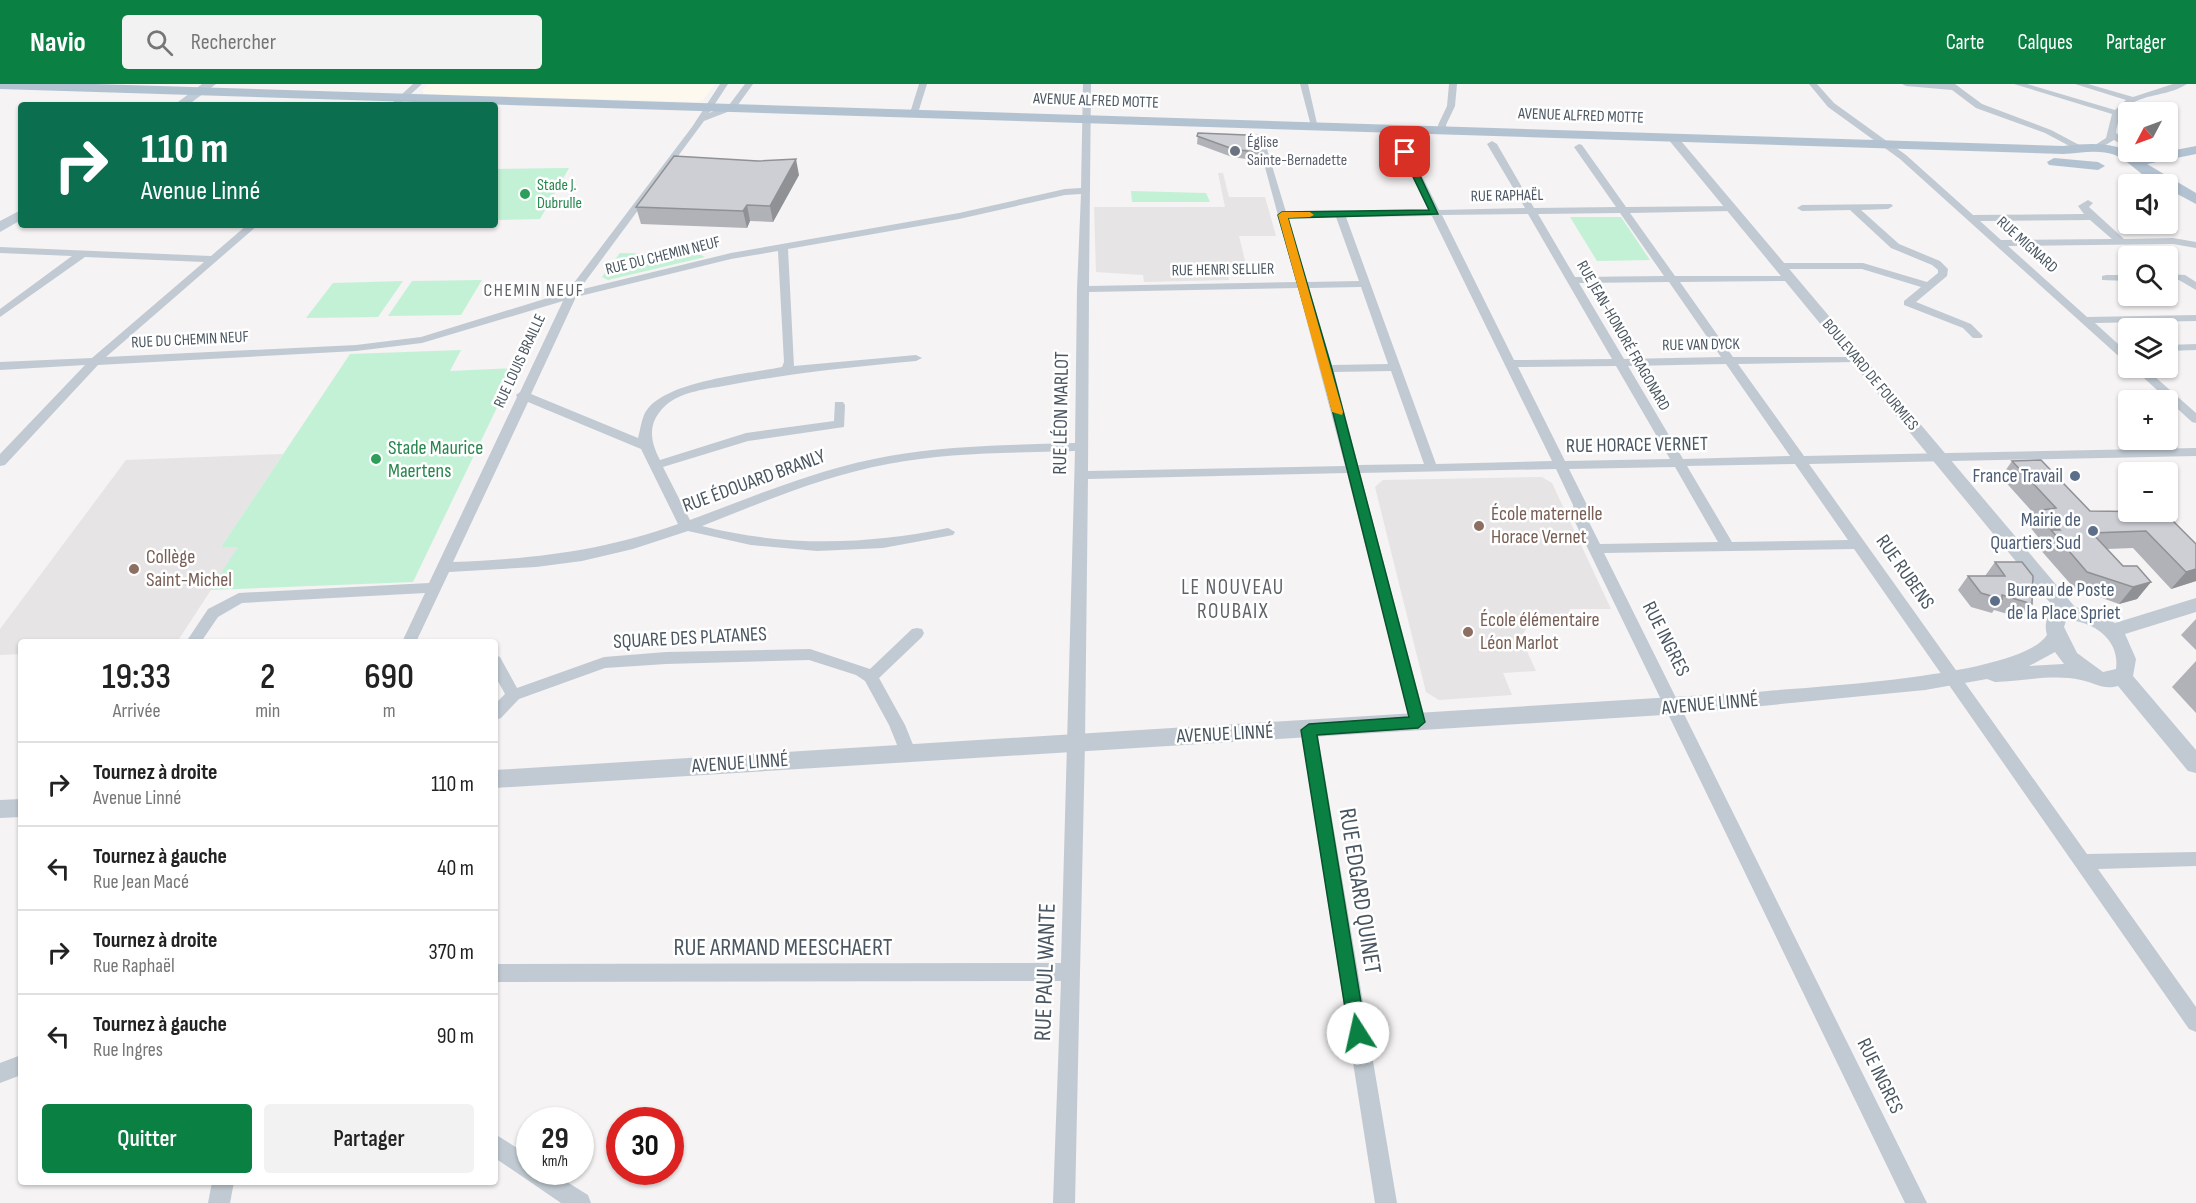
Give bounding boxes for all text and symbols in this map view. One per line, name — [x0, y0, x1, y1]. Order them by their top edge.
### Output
search box — [122, 15, 542, 69]
text: Navio — [30, 26, 86, 59]
icon: search — [143, 26, 176, 59]
text: Rechercher — [191, 29, 276, 56]
text: Carte — [1946, 30, 1985, 55]
text: Calques — [2018, 30, 2073, 55]
text: Partager — [2106, 30, 2166, 55]
street label: AVENUE ALFRED MOTTE — [1032, 89, 1159, 113]
north arrow — [2118, 102, 2178, 162]
map controls — [2118, 102, 2178, 522]
street label: AVENUE ALFRED MOTTE — [1517, 104, 1644, 128]
text: 110 m — [141, 124, 228, 175]
icon: right — [42, 126, 120, 204]
pin — [1379, 126, 1430, 177]
place label: Église Sainte-Bernadette — [1247, 133, 1347, 170]
icon: arrive — [1388, 135, 1421, 168]
marker: Église Sainte-Bernadette — [1228, 144, 1242, 158]
button: sound — [2118, 174, 2178, 234]
text: Avenue Linné — [141, 175, 260, 207]
place label: Stade J. Dubrulle — [537, 176, 582, 213]
street label: RUE RAPHAËL — [1470, 186, 1544, 206]
marker: Stade J. Dubrulle — [518, 187, 532, 201]
street label: RUE MIGNARD — [1993, 213, 2061, 277]
street label: RUE DU CHEMIN NEUF — [604, 233, 722, 279]
button: search — [2118, 246, 2178, 306]
street label: RUE JEAN-HONORÉ FRAGONARD — [1572, 258, 1674, 414]
street label: RUE HENRI SELLIER — [1171, 260, 1275, 280]
district label: CHEMIN NEUF — [484, 280, 584, 301]
street label: RUE LOUIS BRAILLE — [490, 311, 550, 411]
street label: BOULEVARD DE FOURMIES — [1818, 316, 1922, 435]
button: layers — [2118, 318, 2178, 378]
street label: RUE DU CHEMIN NEUF — [131, 327, 249, 353]
street label: RUE VAN DYCK — [1662, 335, 1741, 355]
street label: RUE LÉON MARLOT — [1048, 351, 1074, 475]
button: + — [2118, 390, 2178, 450]
street label: RUE HORACE VERNET — [1566, 432, 1708, 458]
place label: Stade Maurice Maertens — [388, 436, 483, 483]
street label: RUE ÉDOUARD BRANLY — [679, 444, 829, 518]
marker: Stade Maurice Maertens — [369, 452, 383, 466]
button: − — [2118, 462, 2178, 522]
place label: France Travail — [1972, 464, 2063, 488]
marker: France Travail — [2068, 469, 2082, 483]
place label: École maternelle Horace Vernet — [1491, 502, 1603, 549]
place label: Mairie de Quartiers Sud — [1990, 508, 2081, 555]
marker: École maternelle Horace Vernet — [1472, 519, 1486, 533]
marker: Mairie de Quartiers Sud — [2086, 524, 2100, 538]
street label: RUE RUBENS — [1871, 530, 1939, 614]
place label: Collège Saint-Michel — [146, 545, 232, 592]
marker: Collège Saint-Michel — [127, 562, 141, 576]
district label: LE NOUVEAU ROUBAIX — [1181, 575, 1285, 624]
place label: Bureau de Poste de la Place Spriet — [2007, 578, 2121, 625]
marker: Bureau de Poste de la Place Spriet — [1988, 594, 2002, 608]
street label: RUE INGRES — [1637, 598, 1695, 680]
place label: École élémentaire Léon Marlot — [1480, 608, 1600, 655]
street label: SQUARE DES PLATANES — [613, 622, 767, 654]
marker: École élémentaire Léon Marlot — [1461, 625, 1475, 639]
text: 19:33 — [102, 656, 171, 699]
text: 2 — [260, 656, 275, 699]
text: 690 — [364, 656, 414, 699]
street label: AVENUE LINNÉ — [1660, 688, 1759, 720]
text: Arrivée — [113, 699, 160, 723]
text: min — [255, 699, 280, 723]
text: m — [383, 699, 396, 723]
street label: AVENUE LINNÉ — [1175, 719, 1274, 749]
street label: AVENUE LINNÉ — [690, 748, 789, 778]
text: Tournez à droite — [93, 759, 218, 786]
icon: right — [42, 768, 75, 801]
text: 110 m — [431, 771, 474, 798]
text: Avenue Linné — [93, 786, 181, 810]
street label: RUE EDGARD QUINET — [1333, 806, 1387, 976]
text: Tournez à gauche — [93, 843, 227, 870]
icon: left — [42, 852, 75, 885]
text: 40 m — [437, 855, 474, 882]
text: Rue Jean Macé — [93, 870, 189, 894]
street label: RUE PAUL WANTE — [1028, 903, 1062, 1041]
text: Tournez à droite — [93, 927, 218, 954]
street label: RUE ARMAND MEESCHAERT — [673, 933, 893, 962]
icon: right — [42, 936, 75, 969]
text: 370 m — [429, 939, 474, 966]
text: Rue Raphaël — [93, 954, 175, 978]
position arrow — [1326, 1001, 1390, 1065]
text: Tournez à gauche — [93, 1011, 227, 1038]
icon: left — [42, 1020, 75, 1053]
text: 90 m — [437, 1023, 474, 1050]
street label: RUE INGRES — [1852, 1034, 1908, 1118]
text: Rue Ingres — [93, 1038, 163, 1062]
button: Quitter — [42, 1104, 252, 1173]
button: Partager — [264, 1104, 474, 1173]
speed limit sign: 30 — [606, 1107, 684, 1185]
text: 29 — [541, 1121, 569, 1157]
text: km/h — [542, 1152, 568, 1171]

